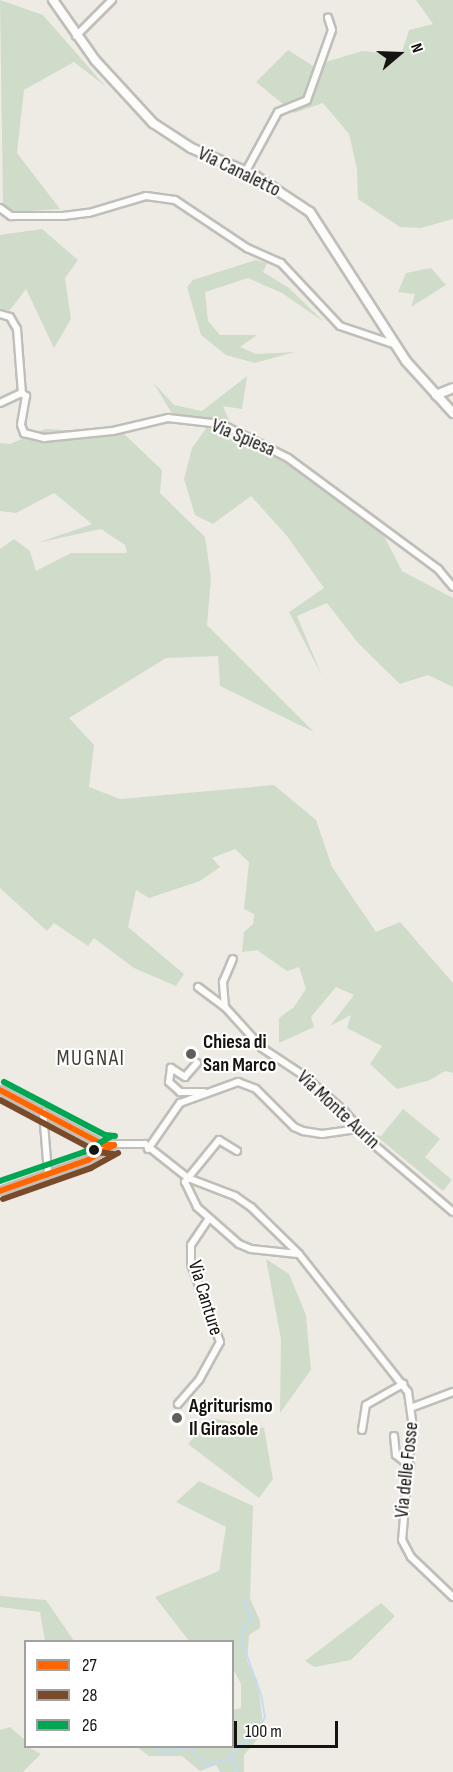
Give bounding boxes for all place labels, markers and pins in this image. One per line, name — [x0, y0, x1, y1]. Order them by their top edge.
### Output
place label: Chiesa di San Marco — [203, 1030, 276, 1077]
marker: Chiesa di San Marco — [184, 1047, 198, 1061]
unlabelled marker — [88, 1144, 100, 1156]
place label: Agriturismo Il Girasole — [189, 1394, 273, 1441]
marker: Agriturismo Il Girasole — [170, 1411, 184, 1425]

